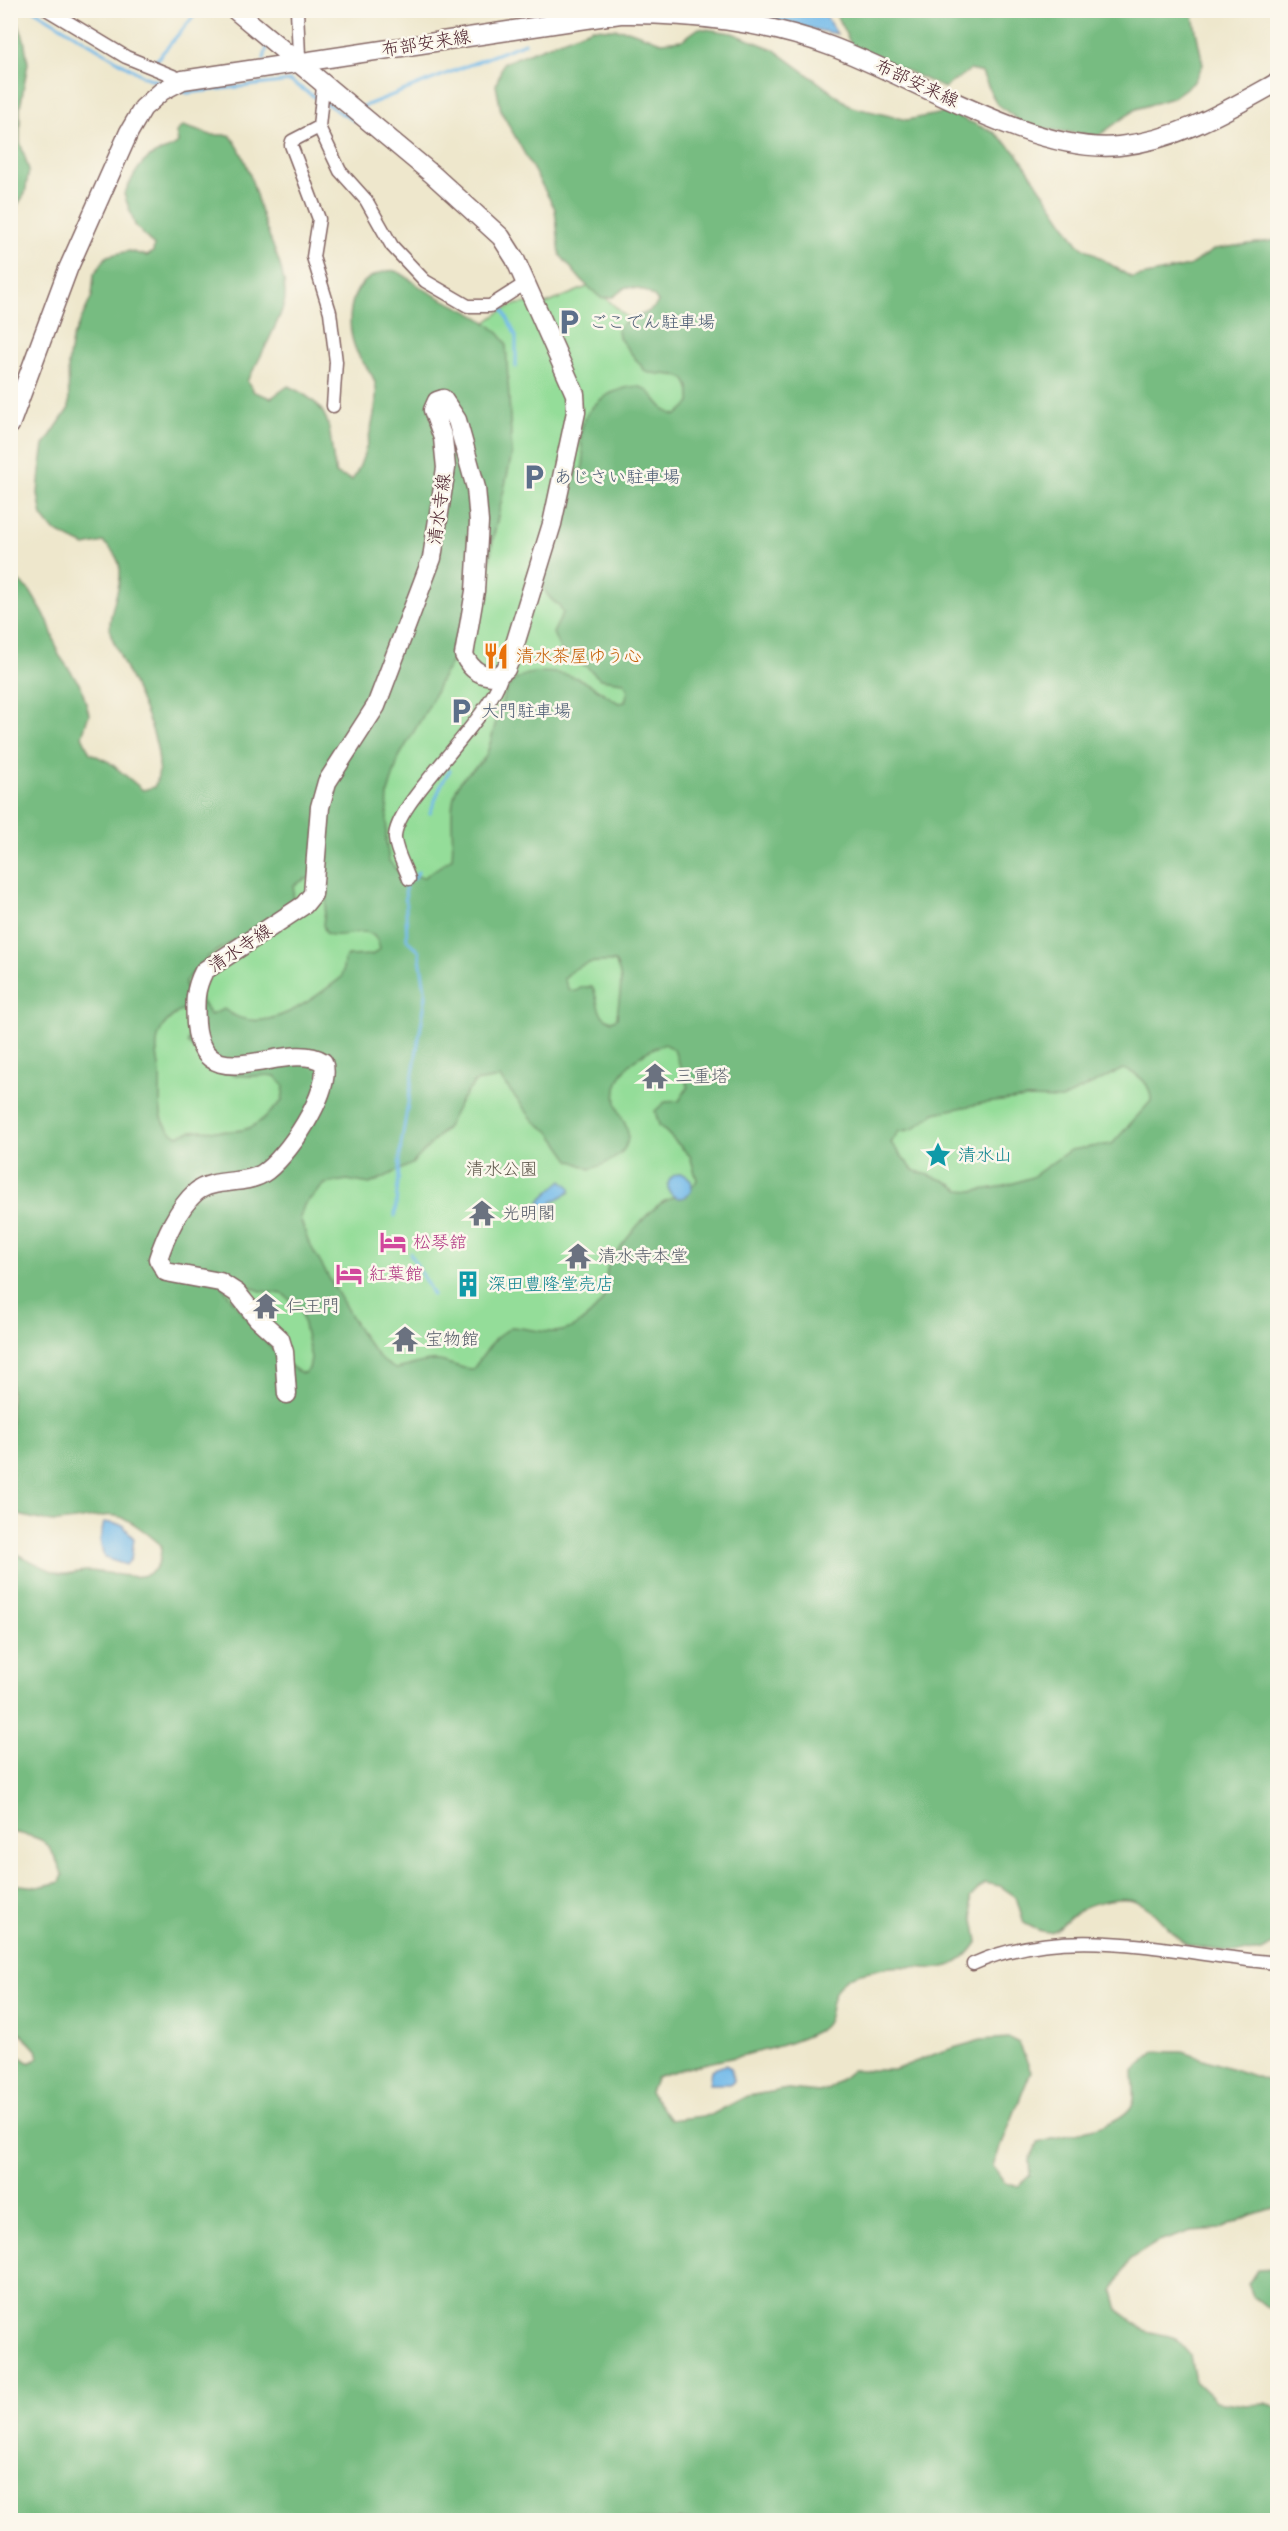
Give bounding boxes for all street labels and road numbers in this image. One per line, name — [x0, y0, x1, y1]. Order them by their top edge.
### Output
street label: 布部安来線 — [380, 26, 472, 61]
street label: 布部安来線 — [872, 55, 962, 112]
street label: 清水寺線 — [424, 472, 455, 546]
street label: 清水寺線 — [205, 920, 276, 977]

